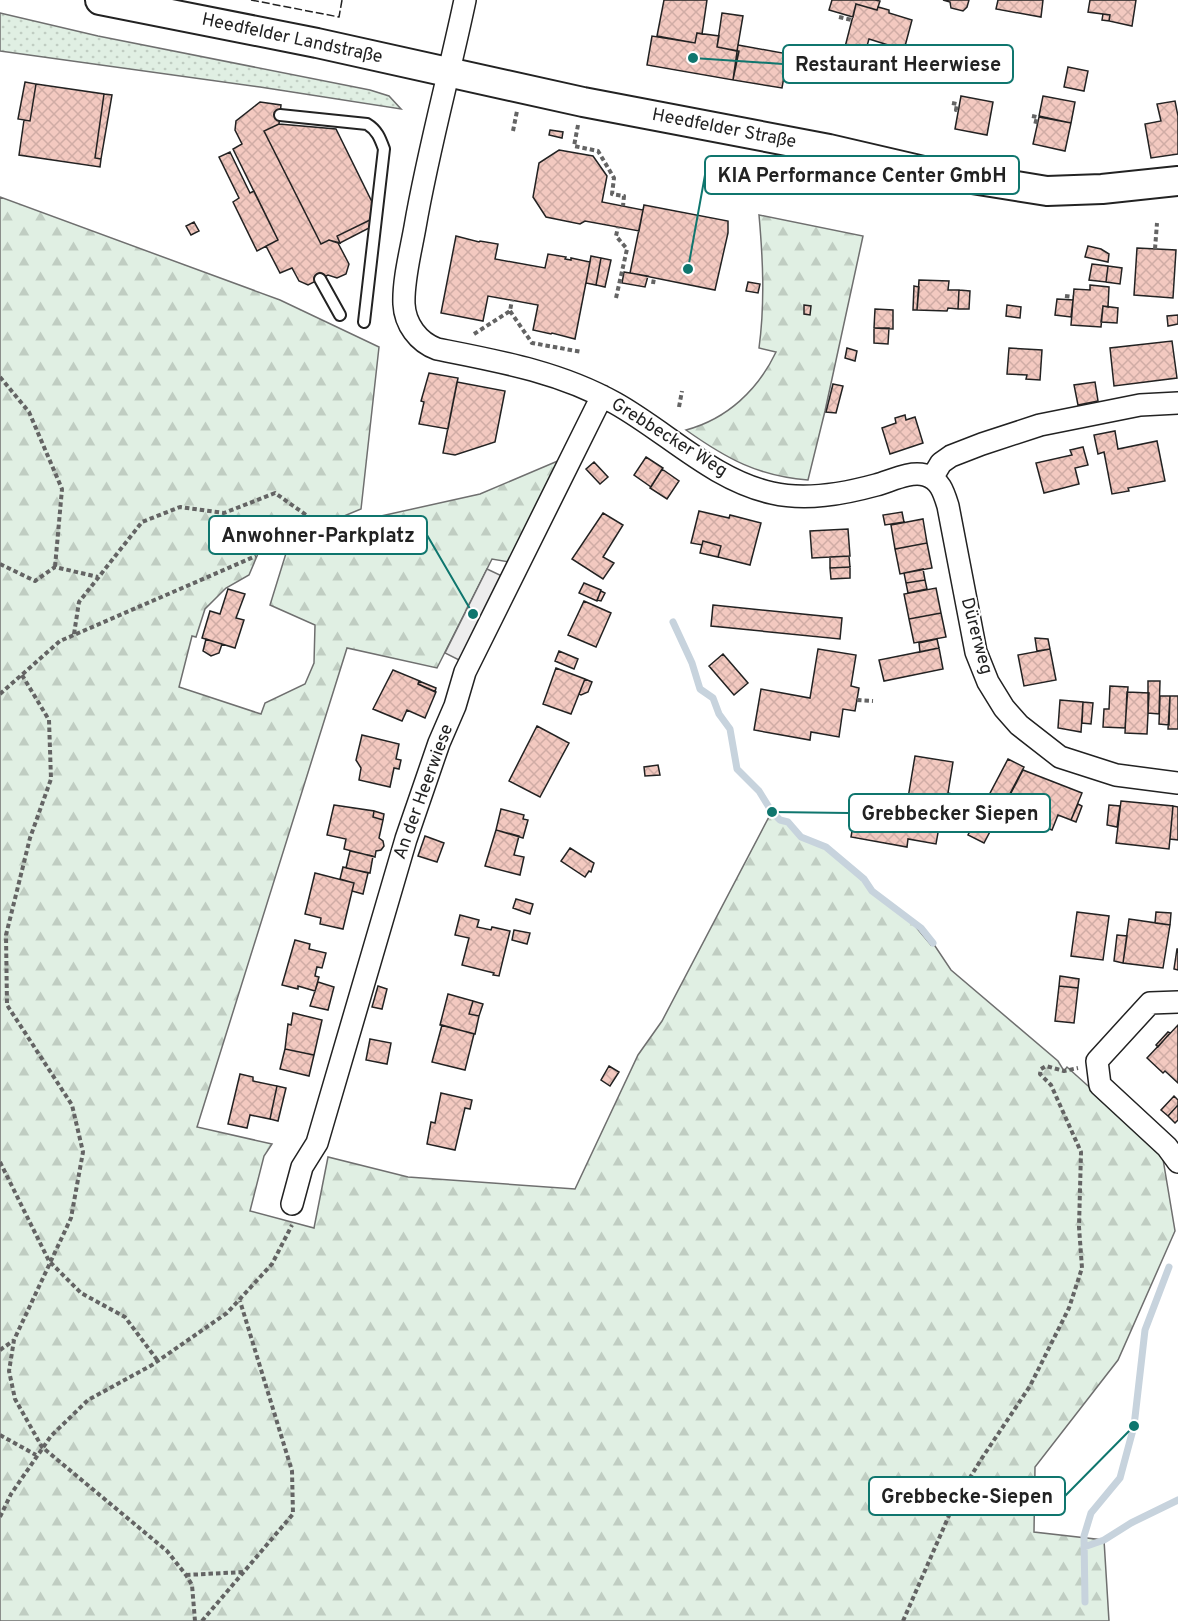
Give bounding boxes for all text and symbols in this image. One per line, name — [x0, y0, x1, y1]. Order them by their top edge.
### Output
street label: Heedfelder Landstraße — [199, 9, 385, 69]
callout: Restaurant Heerwiese — [783, 45, 1013, 83]
text: Restaurant Heerwiese — [795, 53, 1001, 79]
street label: Heedfelder Straße — [650, 104, 798, 154]
callout: KIA Performance Center GmbH — [705, 156, 1019, 194]
text: KIA Performance Center GmbH — [717, 164, 1007, 190]
street label: Grebbecker Weg — [607, 393, 731, 483]
callout: Anwohner-Parkplatz — [209, 516, 427, 554]
text: Anwohner-Parkplatz — [221, 524, 415, 550]
street label: Dürerweg — [955, 595, 997, 677]
street label: An der Heerwiese — [389, 721, 459, 863]
callout: Grebbecker Siepen — [849, 794, 1050, 832]
text: Grebbecker Siepen — [861, 802, 1039, 828]
callout: Grebbecke-Siepen — [869, 1477, 1065, 1515]
text: Grebbecke-Siepen — [881, 1485, 1053, 1511]

